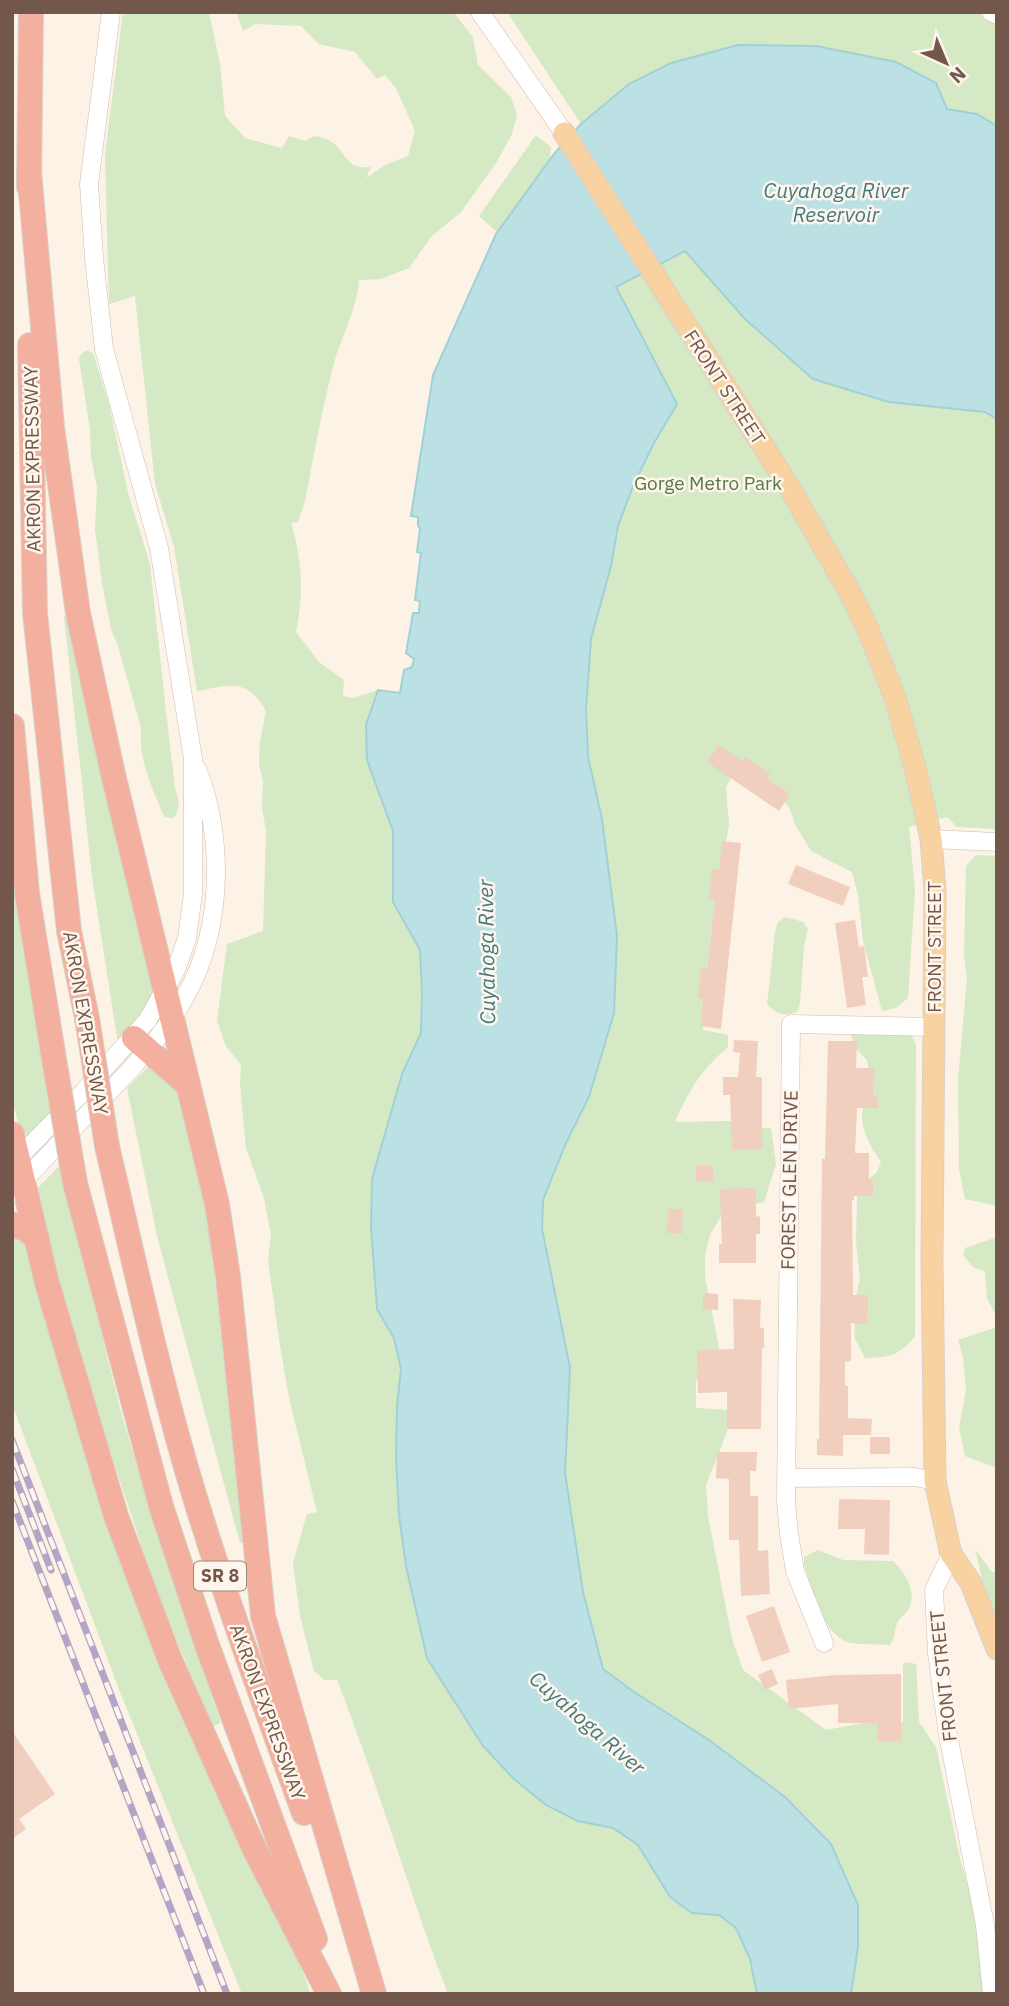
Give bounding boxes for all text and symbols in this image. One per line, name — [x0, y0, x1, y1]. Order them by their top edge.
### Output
north arrow — [911, 28, 981, 98]
text: N — [945, 62, 971, 89]
water label: Cuyahoga River Reservoir — [764, 176, 910, 228]
street label: FRONT STREET — [679, 325, 771, 449]
street label: AKRON EXPRESSWAY — [18, 365, 46, 552]
park label: Gorge Metro Park — [634, 471, 782, 495]
water label: Cuyahoga River — [471, 878, 501, 1025]
street label: FRONT STREET — [922, 881, 946, 1013]
street label: AKRON EXPRESSWAY — [58, 929, 114, 1118]
street label: FOREST GLEN DRIVE — [775, 1090, 803, 1270]
road number: SR 8 — [194, 1562, 246, 1590]
street label: FRONT STREET — [924, 1609, 962, 1743]
street label: AKRON EXPRESSWAY — [225, 1620, 311, 1804]
water label: Cuyahoga River — [524, 1664, 653, 1781]

